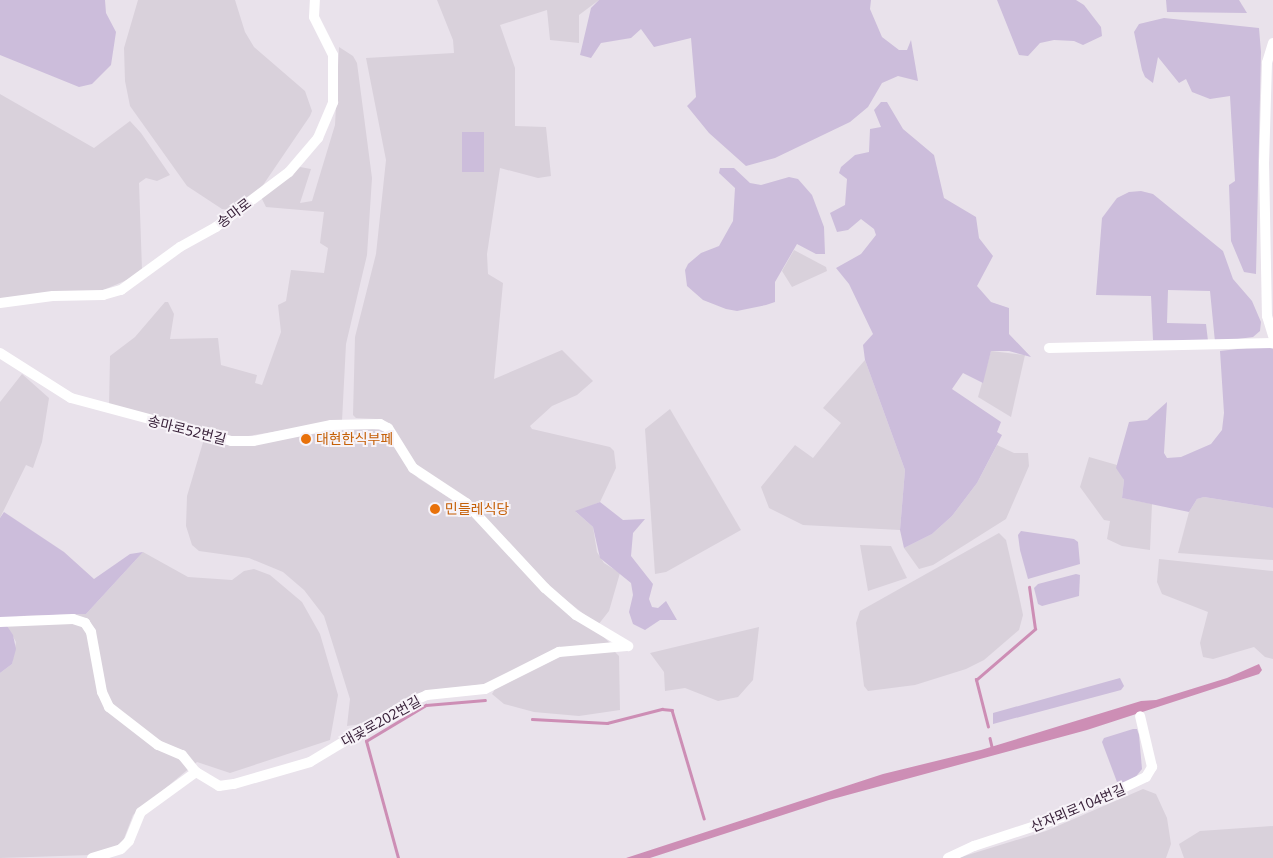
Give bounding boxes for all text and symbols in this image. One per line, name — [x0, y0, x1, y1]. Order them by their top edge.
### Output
street label: 송마로 — [214, 195, 254, 231]
street label: 송마로52번길 — [146, 412, 228, 448]
place label: 대현한식부페 — [316, 431, 393, 447]
marker: 대현한식부페 — [300, 433, 312, 445]
place label: 민들레식당 — [445, 501, 509, 517]
marker: 민들레식당 — [429, 503, 441, 515]
street label: 대곶로202번길 — [338, 692, 424, 750]
street label: 산자뫼로104번길 — [1028, 780, 1128, 836]

